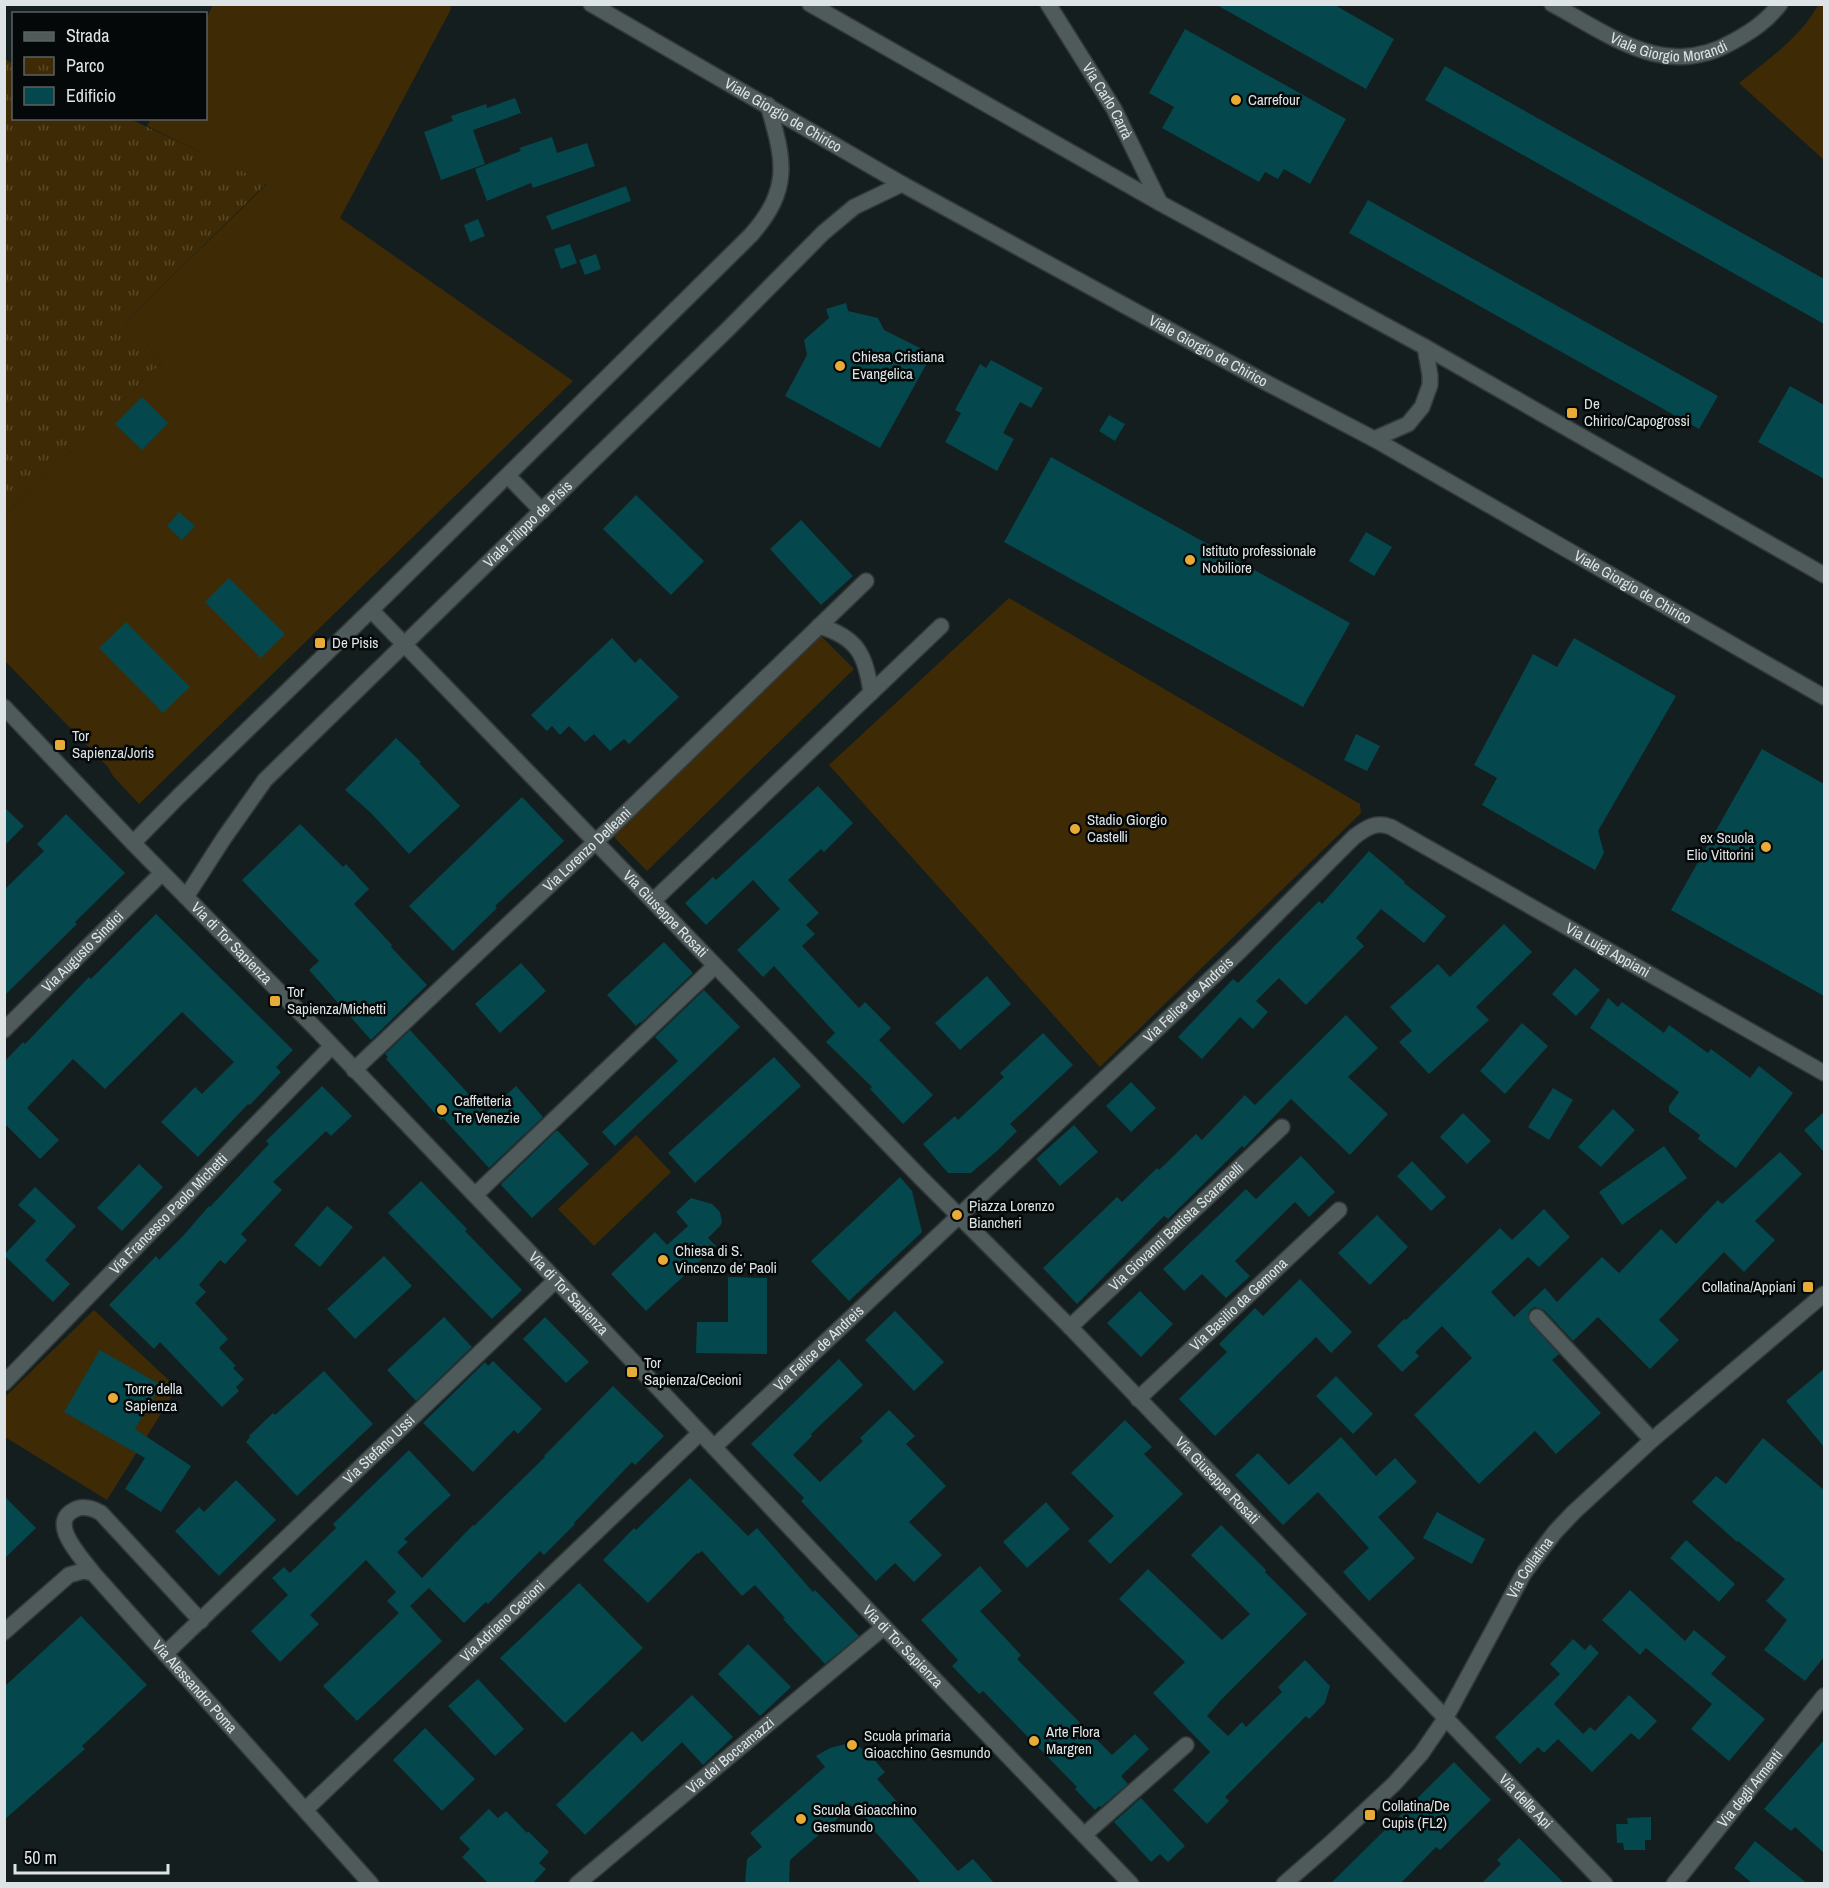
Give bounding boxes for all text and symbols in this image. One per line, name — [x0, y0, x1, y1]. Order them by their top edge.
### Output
legend — [12, 12, 207, 120]
text: Strada — [66, 23, 110, 48]
street label: Viale Giorgio Morandi — [1607, 27, 1731, 67]
text: Parco — [66, 53, 105, 78]
street label: Via Carlo Carrà — [1077, 59, 1138, 143]
street label: Viale Giorgio de Chirico — [721, 72, 846, 157]
text: Edificio — [66, 83, 116, 108]
place label: Carrefour — [1248, 89, 1300, 110]
marker: Carrefour — [1229, 93, 1243, 107]
street label: Viale Giorgio de Chirico — [1145, 310, 1271, 392]
place label: Chiesa Cristiana Evangelica — [852, 346, 944, 384]
marker: Chiesa Cristiana Evangelica — [833, 359, 847, 373]
place label: De Chirico/Capogrossi — [1584, 393, 1690, 431]
marker: De Chirico/Capogrossi — [1565, 406, 1579, 420]
street label: Viale Filippo de Pisis — [478, 475, 577, 572]
place label: Istituto professionale Nobiliore — [1202, 540, 1316, 578]
street label: Viale Giorgio de Chirico — [1570, 545, 1696, 629]
marker: Istituto professionale Nobiliore — [1183, 553, 1197, 567]
place label: De Pisis — [332, 632, 379, 653]
marker: De Pisis — [313, 636, 327, 650]
place label: Tor Sapienza/Joris — [72, 725, 154, 763]
marker: Tor Sapienza/Joris — [53, 738, 67, 752]
street label: Via Lorenzo Delleani — [538, 802, 636, 896]
place label: Stadio Giorgio Castelli — [1087, 809, 1167, 847]
marker: Stadio Giorgio Castelli — [1068, 822, 1082, 836]
place label: ex Scuola Elio Vittorini — [1687, 827, 1754, 865]
marker: ex Scuola Elio Vittorini — [1759, 840, 1773, 854]
street label: Via Giuseppe Rosati — [618, 865, 713, 962]
street label: Via di Tor Sapienza — [187, 897, 277, 989]
street label: Via Augusto Sindici — [37, 906, 128, 997]
street label: Via Luigi Appiani — [1562, 917, 1654, 982]
street label: Via Felice de Andreis — [1138, 952, 1238, 1047]
place label: Tor Sapienza/Michetti — [287, 981, 386, 1019]
marker: Tor Sapienza/Michetti — [268, 994, 282, 1008]
place label: Caffetteria Tre Venezie — [454, 1090, 520, 1128]
marker: Caffetteria Tre Venezie — [435, 1103, 449, 1117]
street label: Via Francesco Paolo Michetti — [104, 1148, 232, 1279]
street label: Via Giovanni Battista Scaramelli — [1104, 1158, 1248, 1295]
place label: Piazza Lorenzo Biancheri — [969, 1195, 1055, 1233]
marker: Piazza Lorenzo Biancheri — [950, 1208, 964, 1222]
place label: Chiesa di S. Vincenzo de’ Paoli — [675, 1240, 777, 1278]
street label: Via di Tor Sapienza — [524, 1247, 614, 1339]
marker: Chiesa di S. Vincenzo de’ Paoli — [656, 1253, 670, 1267]
street label: Via Basilio da Gemona — [1185, 1253, 1292, 1355]
place label: Collatina/Appiani — [1702, 1276, 1796, 1297]
marker: Collatina/Appiani — [1801, 1280, 1815, 1294]
street label: Via Felice de Andreis — [769, 1300, 868, 1396]
place label: Tor Sapienza/Cecioni — [644, 1352, 742, 1390]
marker: Tor Sapienza/Cecioni — [625, 1365, 639, 1379]
place label: Torre della Sapienza — [125, 1378, 183, 1416]
marker: Torre della Sapienza — [106, 1391, 120, 1405]
street label: Via Stefano Ussi — [338, 1410, 419, 1488]
street label: Via Giuseppe Rosati — [1171, 1432, 1265, 1528]
street label: Via Collatina — [1501, 1532, 1558, 1602]
street label: Via Adriano Cecioni — [455, 1576, 549, 1667]
street label: Via di Tor Sapienza — [858, 1600, 948, 1692]
street label: Via Alessandro Poma — [148, 1635, 242, 1738]
street label: Via dei Boccamazzi — [681, 1712, 779, 1798]
place label: Arte Flora Margren — [1045, 1721, 1100, 1759]
place label: Scuola primaria Gioacchino Gesmundo — [864, 1725, 991, 1763]
marker: Arte Flora Margren — [1027, 1734, 1041, 1748]
marker: Scuola primaria Gioacchino Gesmundo — [845, 1738, 859, 1752]
street label: Via degli Armenti — [1712, 1745, 1787, 1832]
street label: Via delle Api — [1494, 1769, 1557, 1833]
place label: Collatina/De Cupis (FL2) — [1382, 1795, 1450, 1833]
place label: Scuola Gioacchino Gesmundo — [813, 1799, 917, 1837]
marker: Collatina/De Cupis (FL2) — [1363, 1808, 1377, 1822]
marker: Scuola Gioacchino Gesmundo — [794, 1812, 808, 1826]
scale bar — [15, 1837, 168, 1875]
text: 50 m — [24, 1845, 57, 1870]

